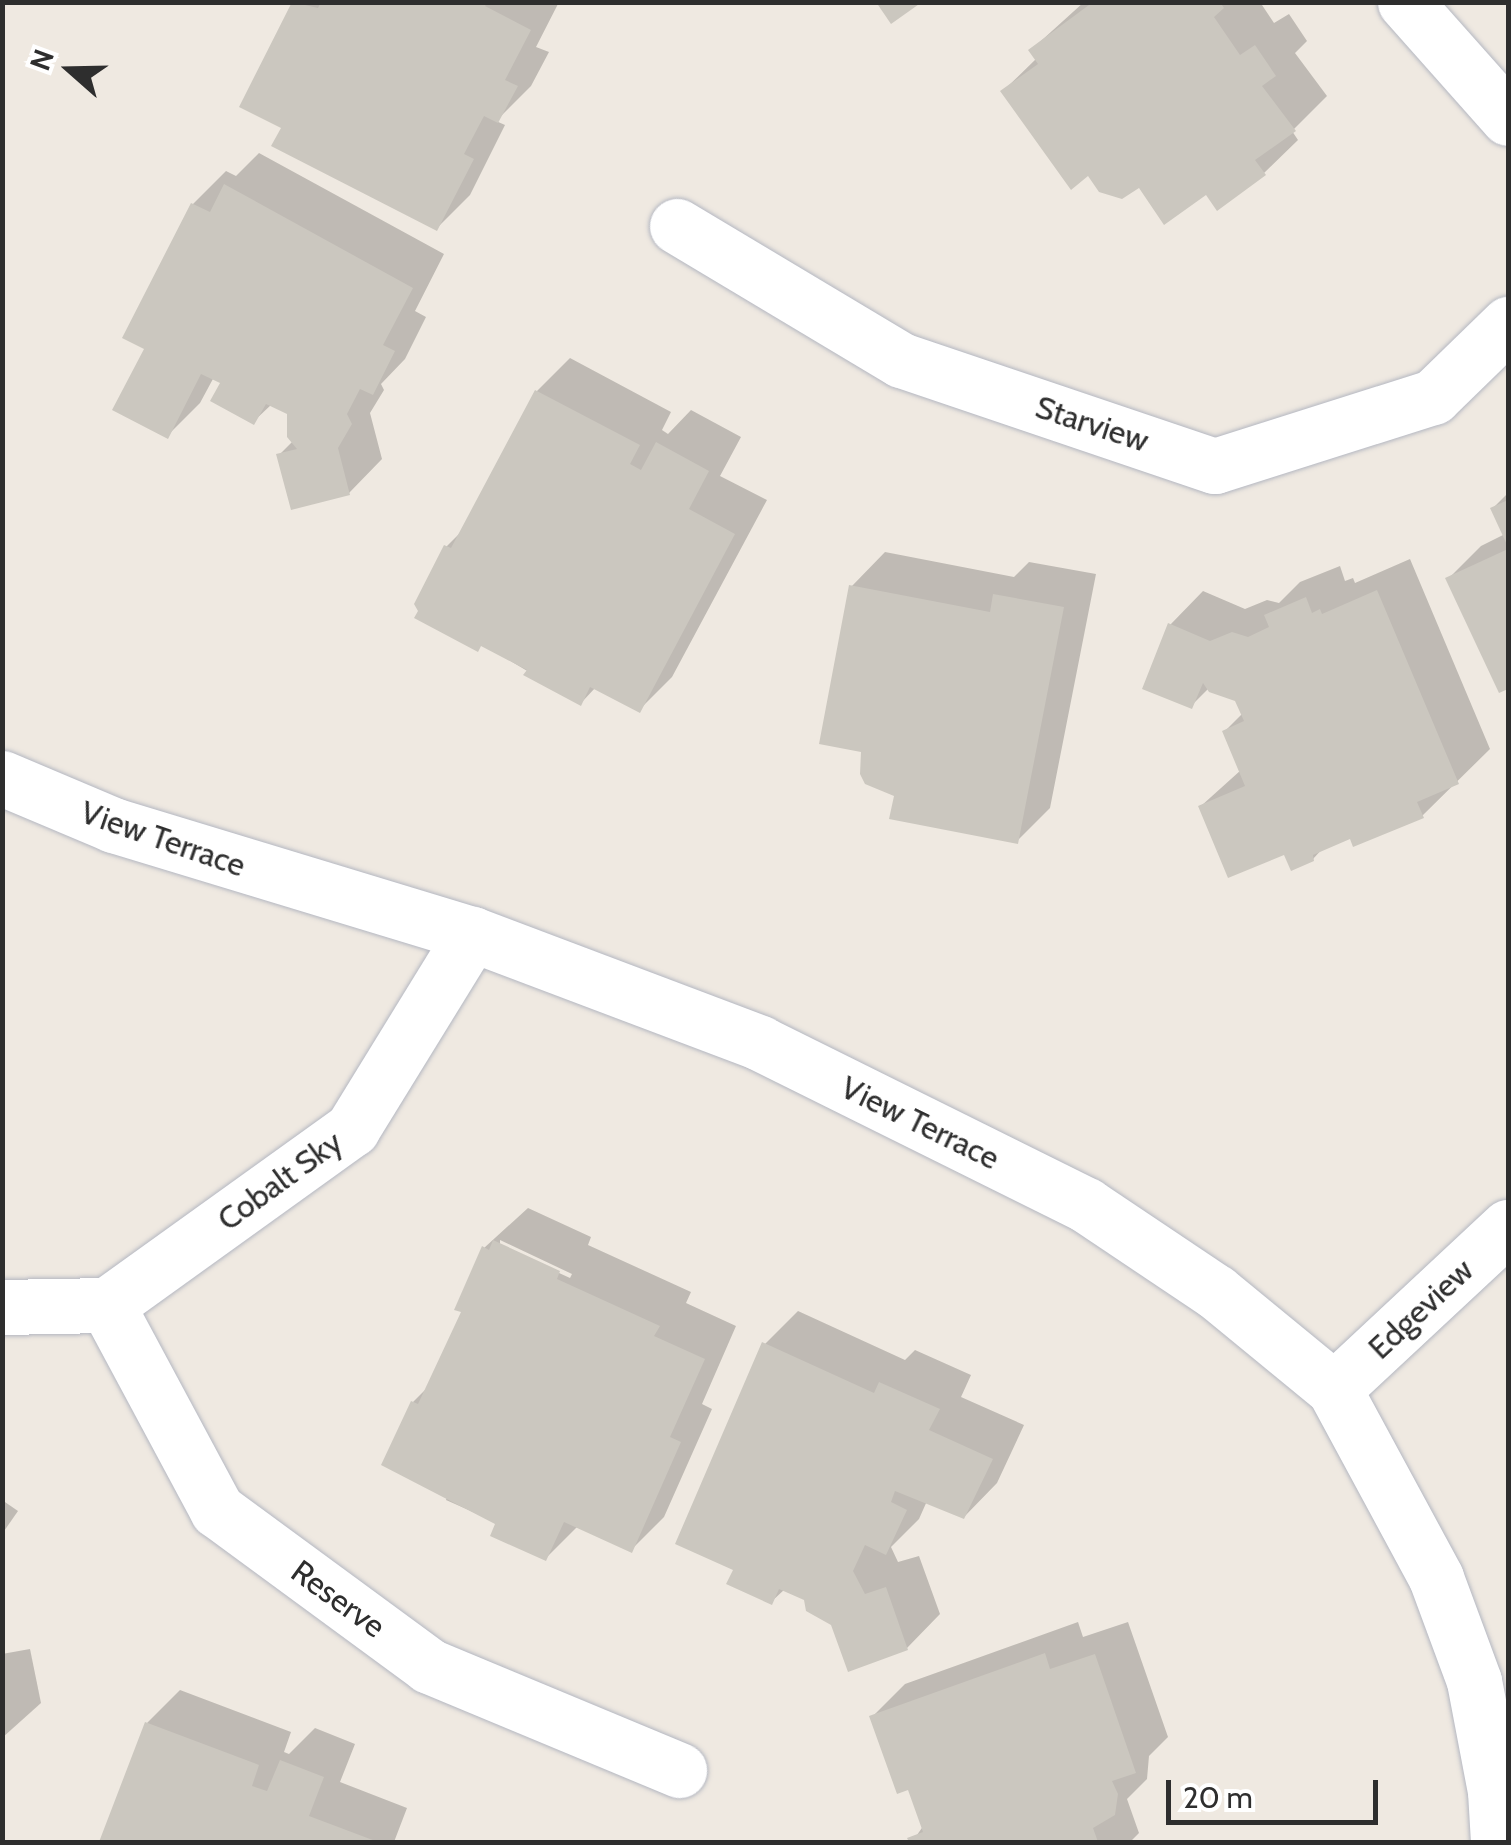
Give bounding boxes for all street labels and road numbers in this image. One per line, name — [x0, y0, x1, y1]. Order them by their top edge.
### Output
street label: Starview — [1031, 388, 1153, 460]
street label: View Terrace — [76, 793, 250, 885]
street label: View Terrace — [835, 1068, 1005, 1178]
street label: Cobalt Sky — [210, 1123, 350, 1239]
street label: Edgeview — [1361, 1251, 1481, 1367]
street label: Reserve — [284, 1552, 392, 1646]

